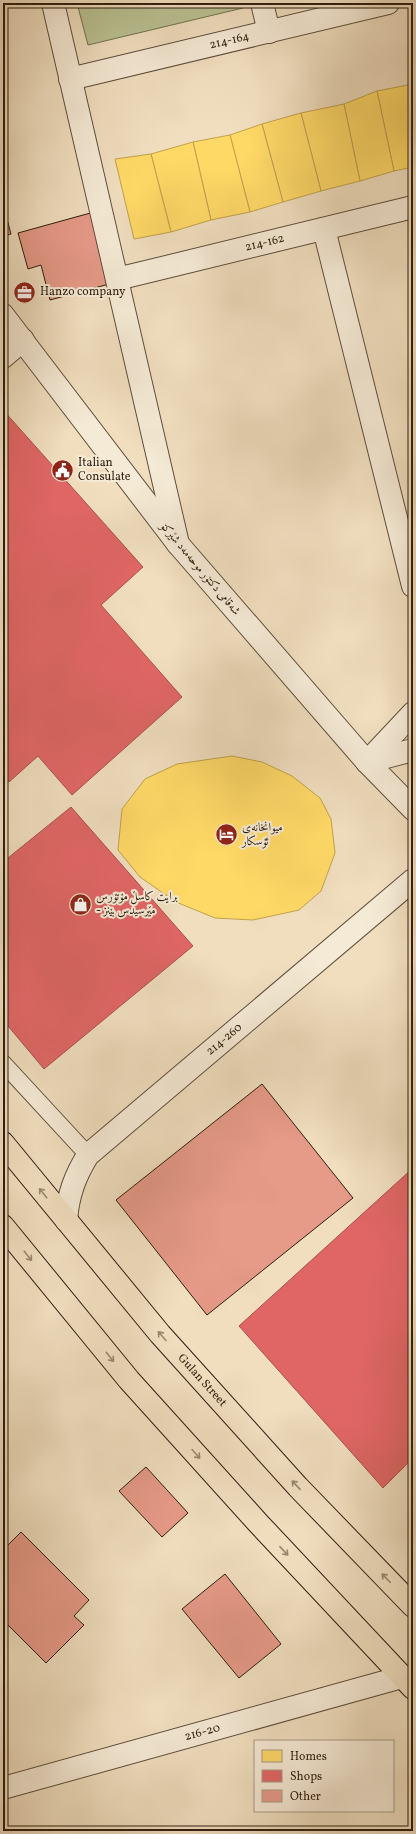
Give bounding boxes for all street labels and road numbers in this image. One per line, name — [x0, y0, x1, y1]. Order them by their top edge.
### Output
street label: 214-164 — [208, 28, 251, 53]
street label: 214-162 — [243, 231, 286, 256]
street label: شەقامی دکتۆر موحەمەد شێرکۆ — [156, 518, 244, 619]
street label: 214-260 — [203, 1020, 246, 1059]
street label: Gulan Street — [174, 1351, 230, 1411]
street label: 216-20 — [183, 1720, 222, 1745]

